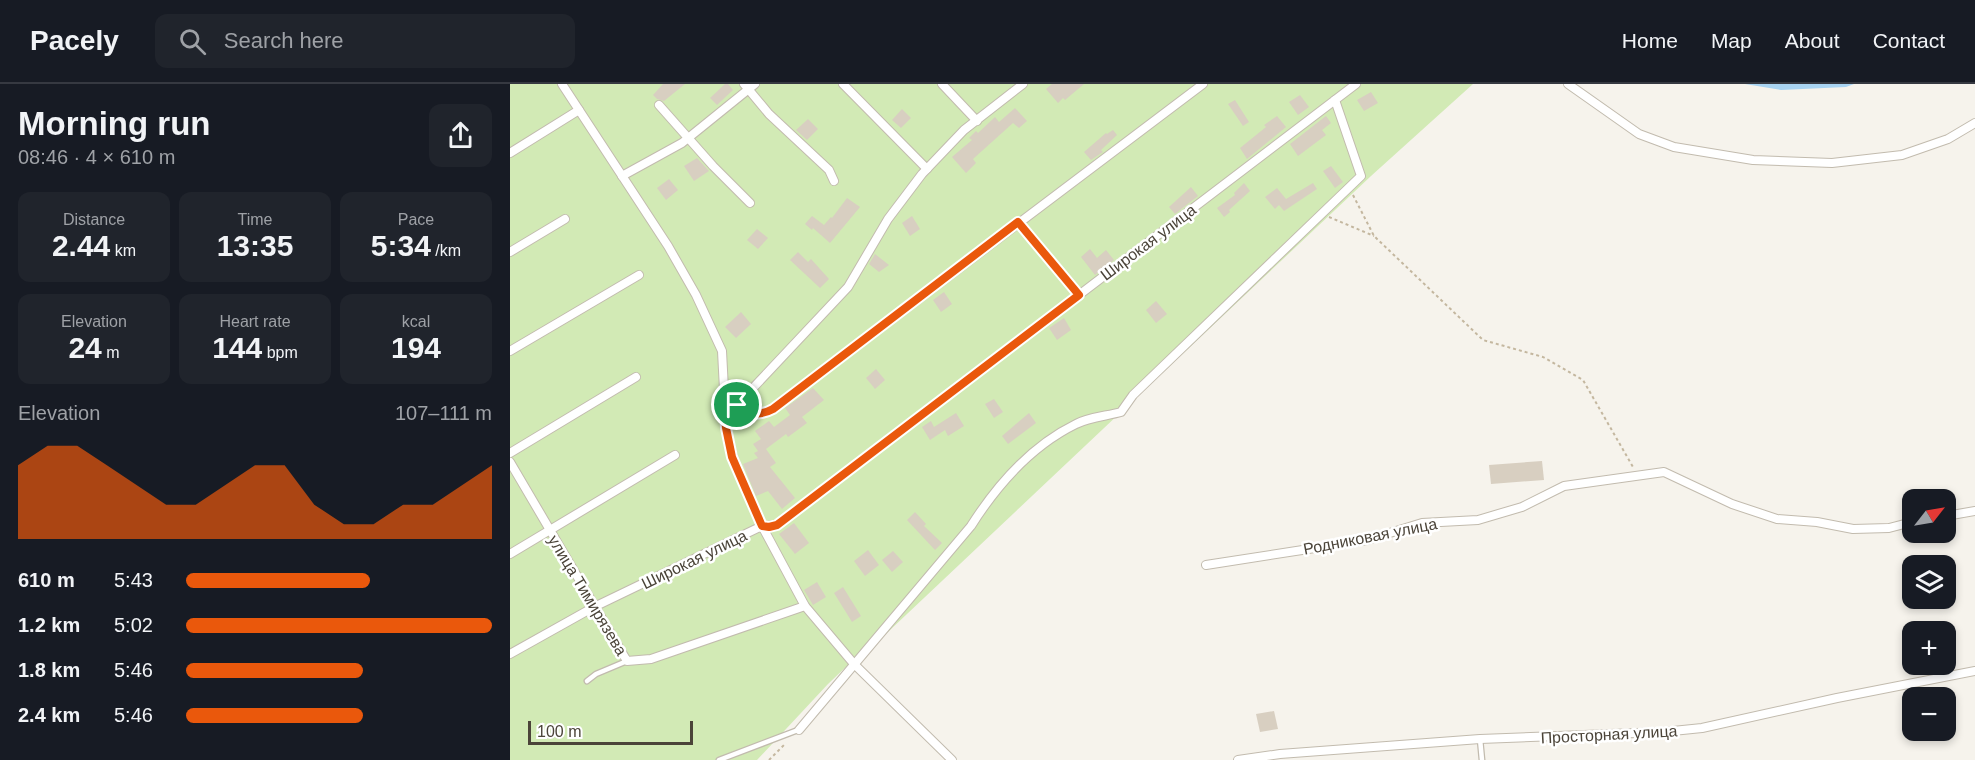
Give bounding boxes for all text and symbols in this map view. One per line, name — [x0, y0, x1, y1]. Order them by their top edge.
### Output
search box — [155, 14, 575, 68]
text: Pacely — [30, 25, 119, 56]
icon: search — [176, 25, 209, 58]
text: Search here — [224, 28, 344, 53]
text: Home — [1622, 29, 1678, 52]
text: Map — [1711, 29, 1752, 52]
text: About — [1785, 29, 1840, 52]
text: Contact — [1873, 29, 1945, 52]
button: share — [429, 104, 492, 167]
text: Morning run — [18, 105, 210, 142]
text: 08:46 · 4 × 610 m — [18, 146, 175, 168]
street label: Широкая улица — [1097, 201, 1199, 284]
text: Distance — [63, 211, 125, 228]
text: Time — [238, 211, 272, 228]
text: Pace — [398, 211, 434, 228]
text: 2.44 — [52, 229, 110, 262]
text: 13:35 — [217, 229, 293, 262]
text: 5:34 — [371, 229, 431, 262]
text: km — [110, 242, 136, 259]
text: /km — [431, 242, 461, 259]
text: Elevation — [61, 313, 127, 330]
text: Heart rate — [219, 313, 291, 330]
text: kcal — [402, 313, 430, 330]
text: 24 — [68, 331, 102, 364]
text: 144 — [212, 331, 262, 364]
text: 194 — [391, 331, 441, 364]
text: m — [102, 344, 120, 361]
text: bpm — [262, 344, 298, 361]
pin — [711, 379, 762, 430]
icon: arrive — [720, 388, 753, 421]
text: Elevation — [18, 402, 100, 424]
text: 107–111 m — [395, 402, 492, 424]
north arrow — [1902, 489, 1956, 543]
map controls — [1902, 489, 1956, 741]
street label: Родниковая улица — [1302, 515, 1439, 558]
street label: Широкая улица — [639, 527, 750, 592]
street label: улица Тимирязева — [545, 532, 630, 658]
button: layers — [1902, 555, 1956, 609]
text: 610 m — [18, 569, 75, 591]
text: 5:43 — [114, 569, 153, 591]
text: 1.2 km — [18, 614, 80, 636]
text: 5:02 — [114, 614, 153, 636]
button: + — [1902, 621, 1956, 675]
text: 1.8 km — [18, 659, 80, 681]
text: 5:46 — [114, 659, 153, 681]
button: − — [1902, 687, 1956, 741]
text: 2.4 km — [18, 704, 80, 726]
text: 5:46 — [114, 704, 153, 726]
scale bar — [528, 718, 693, 746]
street label: Просторная улица — [1540, 722, 1678, 747]
text: 100 m — [537, 723, 581, 740]

